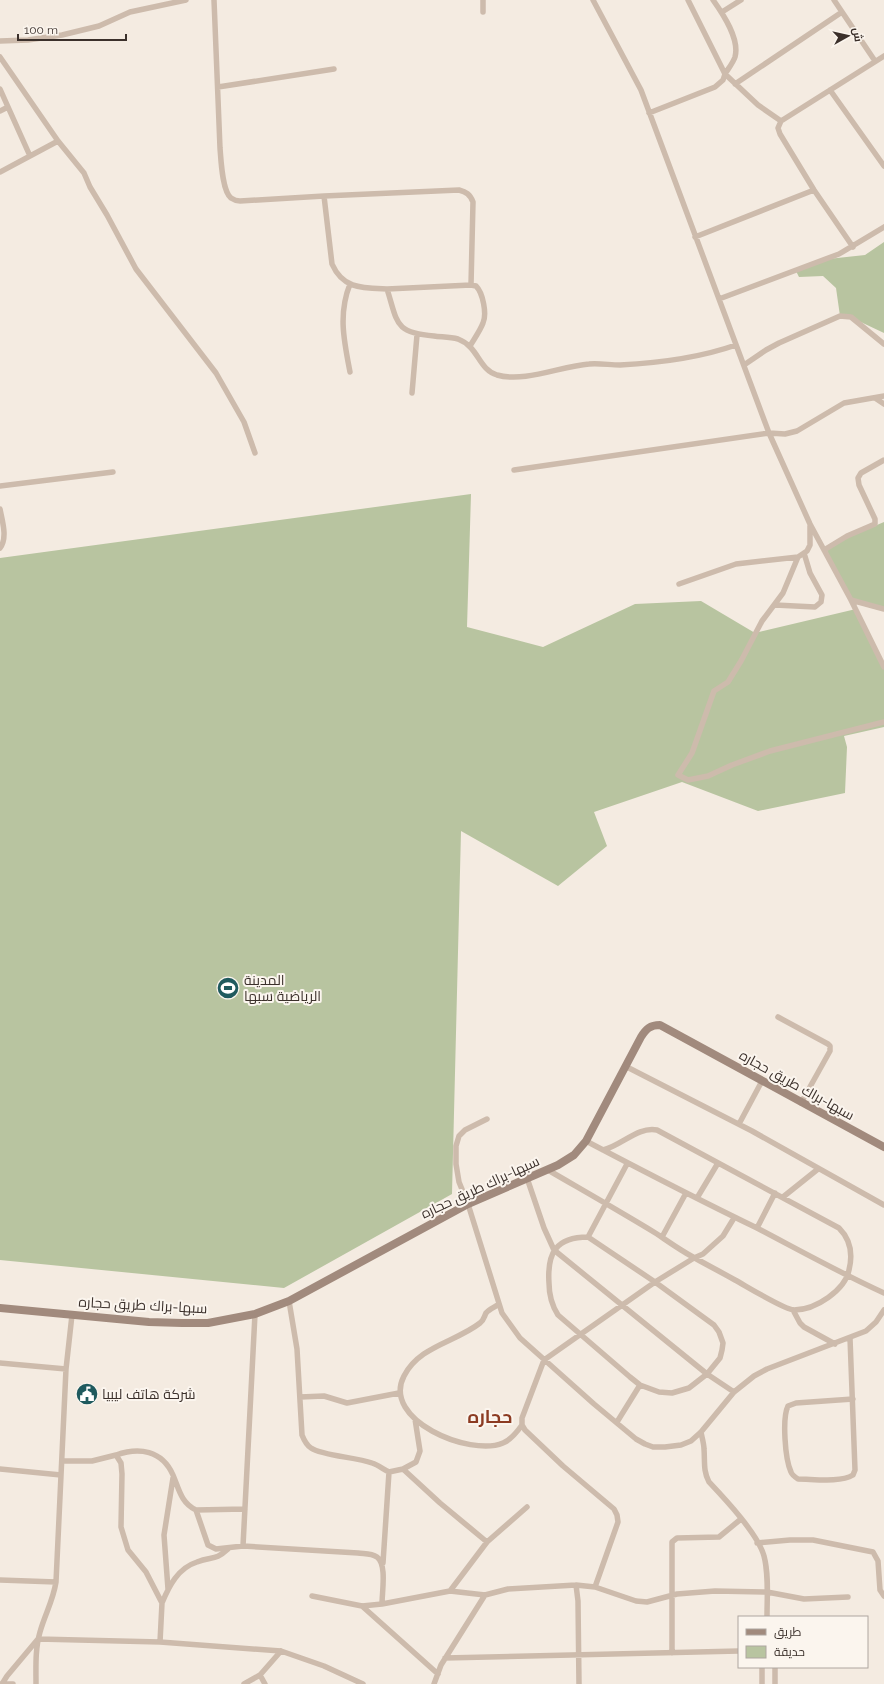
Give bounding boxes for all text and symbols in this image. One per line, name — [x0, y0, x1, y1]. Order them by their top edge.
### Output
scale bar — [18, 16, 126, 42]
north arrow — [828, 16, 868, 56]
text: 100 m — [24, 23, 58, 37]
text: ش — [850, 27, 865, 43]
place label: المدينة الرياضية سبها — [244, 972, 321, 1004]
sports icon: المدينة الرياضية سبها — [215, 975, 241, 1001]
street label: سبها-براك طريق حجاره — [736, 1047, 857, 1124]
street label: سبها-براك طريق حجاره — [418, 1152, 542, 1222]
street label: سبها-براك طريق حجاره — [78, 1294, 208, 1317]
public building icon: شركة هاتف ليبيا — [74, 1381, 100, 1407]
place label: شركة هاتف ليبيا — [102, 1386, 196, 1402]
district label: حجاره — [468, 1406, 512, 1427]
legend — [738, 1616, 868, 1668]
text: طريق — [774, 1625, 802, 1639]
text: حديقة — [774, 1645, 805, 1659]

